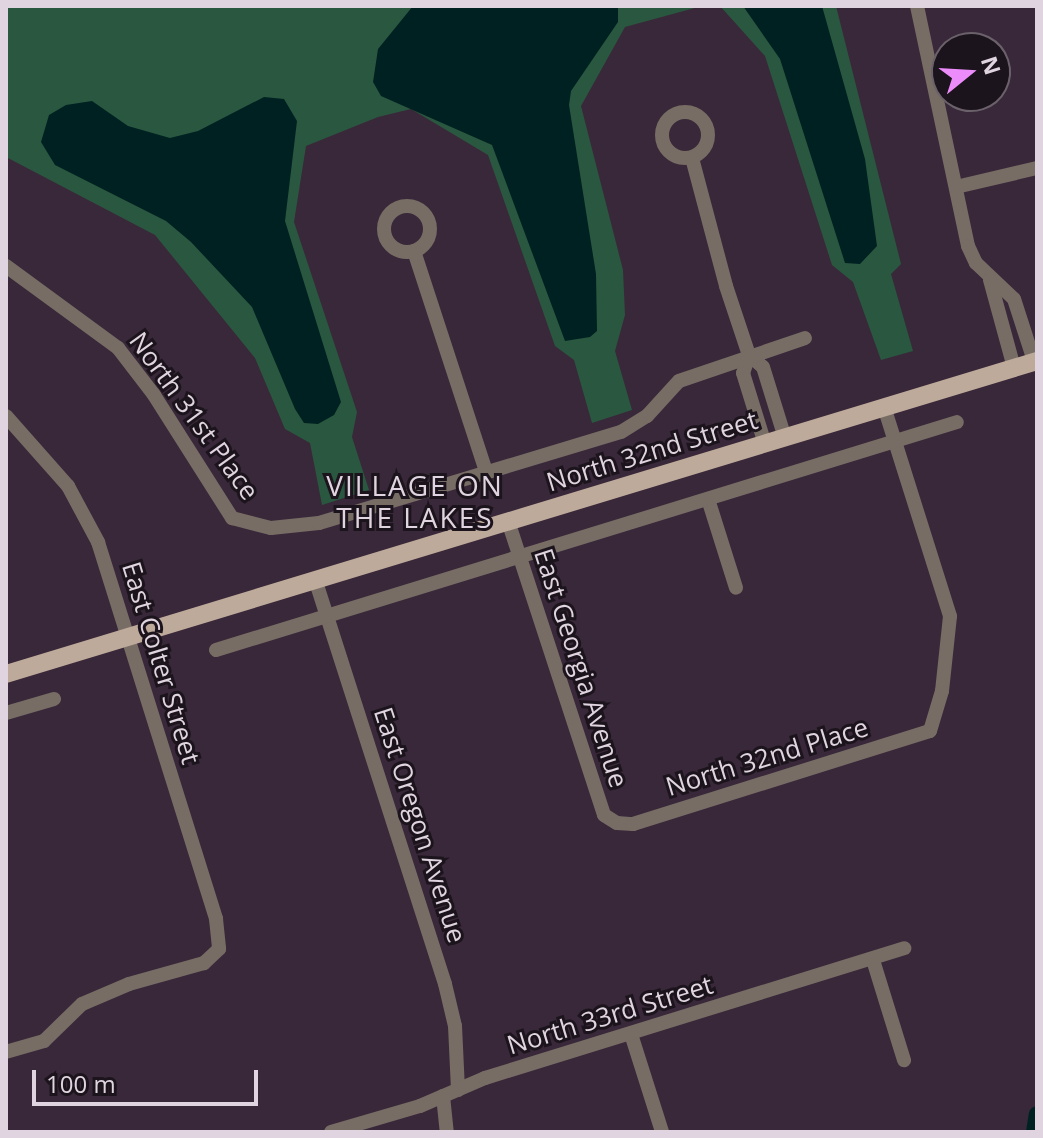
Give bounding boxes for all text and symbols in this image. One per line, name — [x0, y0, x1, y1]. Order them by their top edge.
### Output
north arrow — [931, 32, 1011, 112]
text: N — [975, 52, 1009, 78]
street label: North 31st Place — [123, 326, 265, 506]
street label: North 32nd Street — [543, 404, 761, 498]
district label: VILLAGE ON THE LAKES — [326, 468, 504, 534]
street label: East Georgia Avenue — [528, 545, 634, 791]
street label: East Colter Street — [115, 558, 207, 768]
street label: East Oregon Avenue — [367, 703, 473, 947]
street label: North 32nd Place — [662, 711, 872, 803]
street label: North 33rd Street — [503, 969, 717, 1061]
scale bar — [36, 1054, 262, 1104]
text: 100 m — [46, 1067, 116, 1100]

